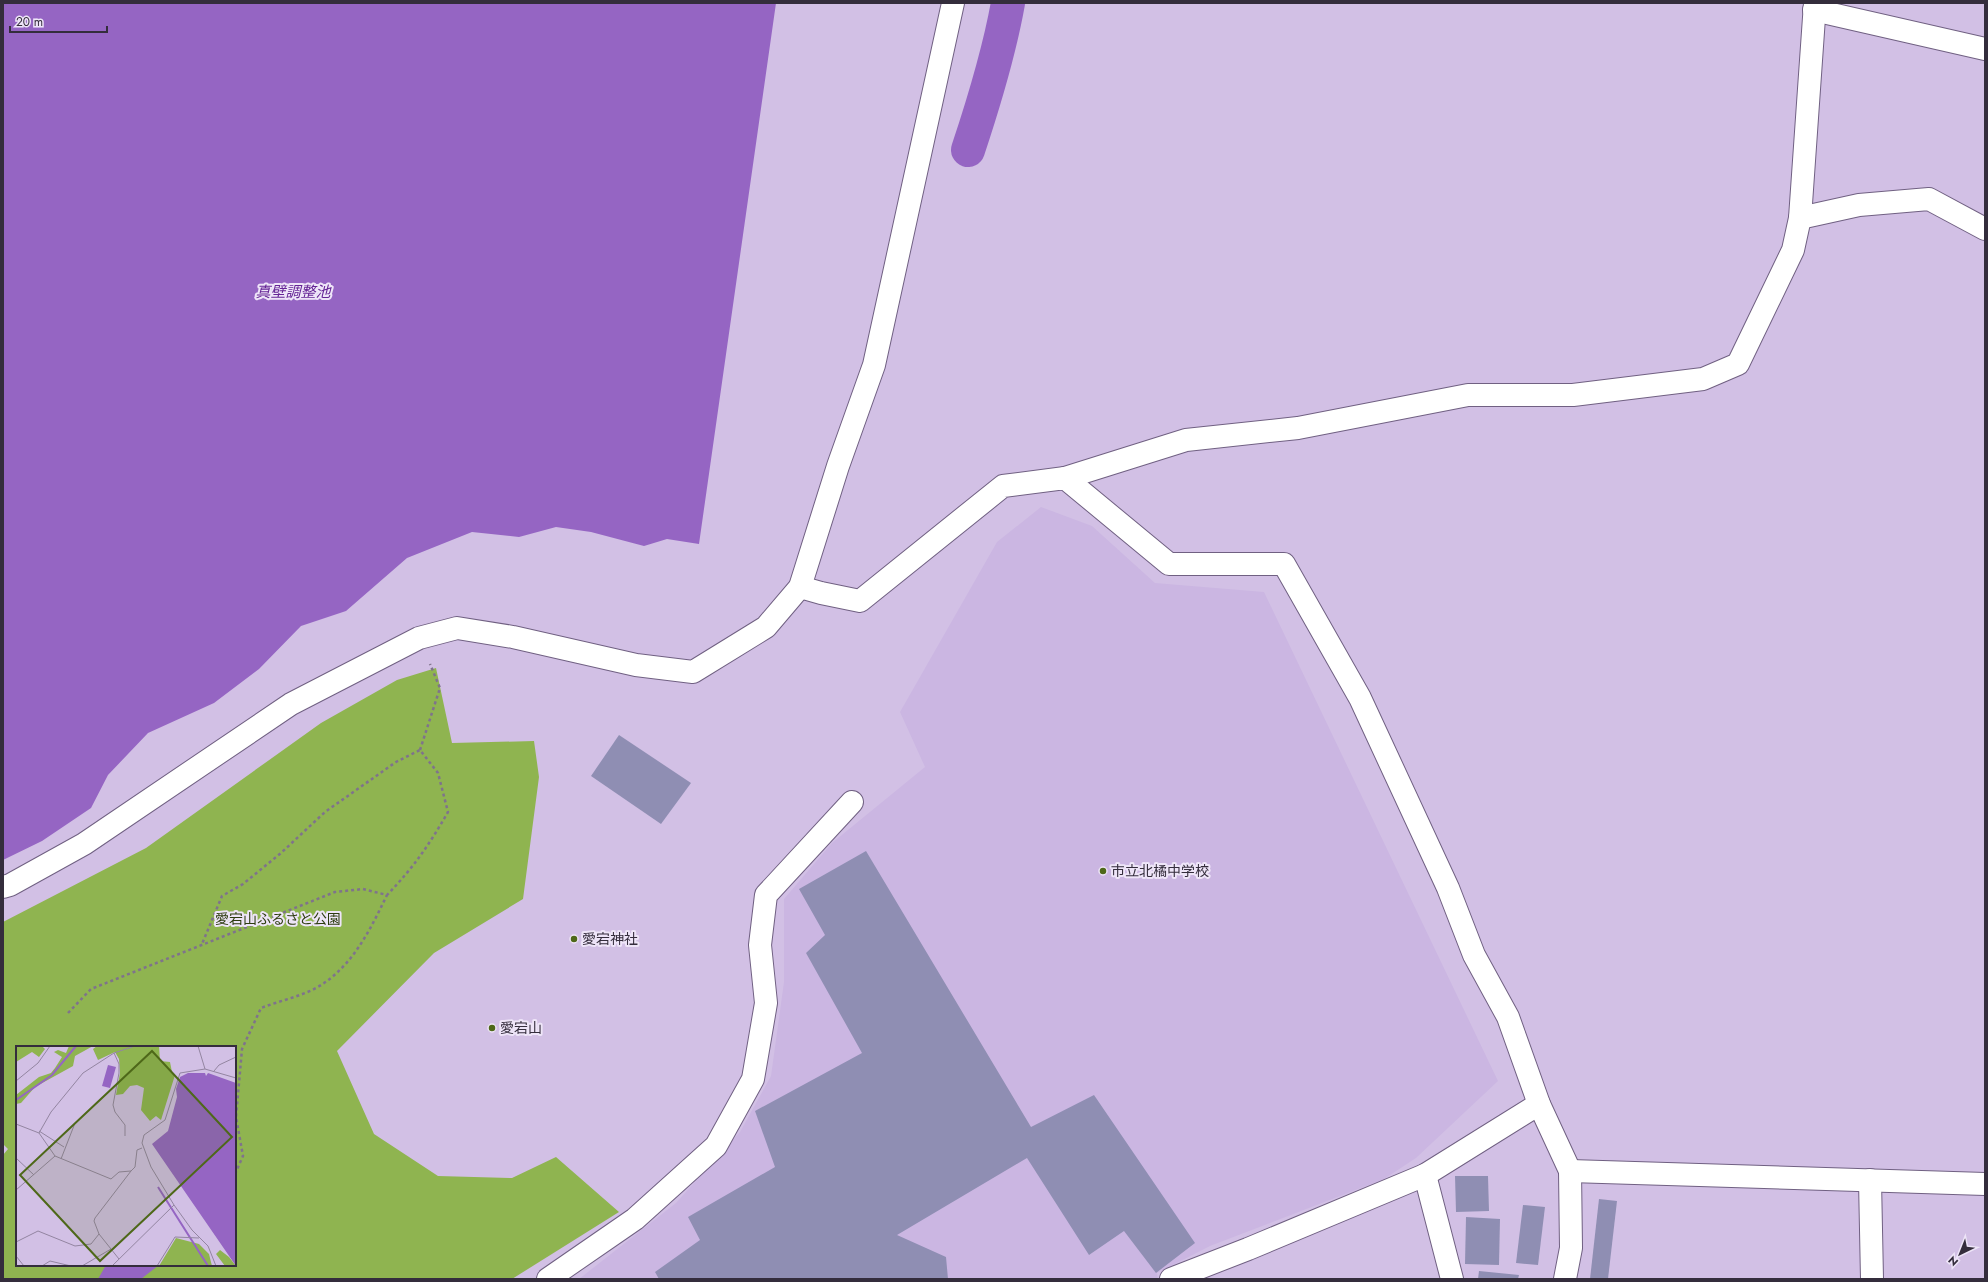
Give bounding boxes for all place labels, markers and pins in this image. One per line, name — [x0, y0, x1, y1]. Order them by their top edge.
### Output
place label: 市立北橘中学校 — [1111, 861, 1209, 881]
marker: 市立北橘中学校 — [1098, 866, 1108, 876]
place label: 愛宕神社 — [582, 929, 638, 949]
marker: 愛宕神社 — [569, 934, 579, 944]
place label: 愛宕山 — [500, 1018, 542, 1038]
marker: 愛宕山 — [487, 1023, 497, 1033]

